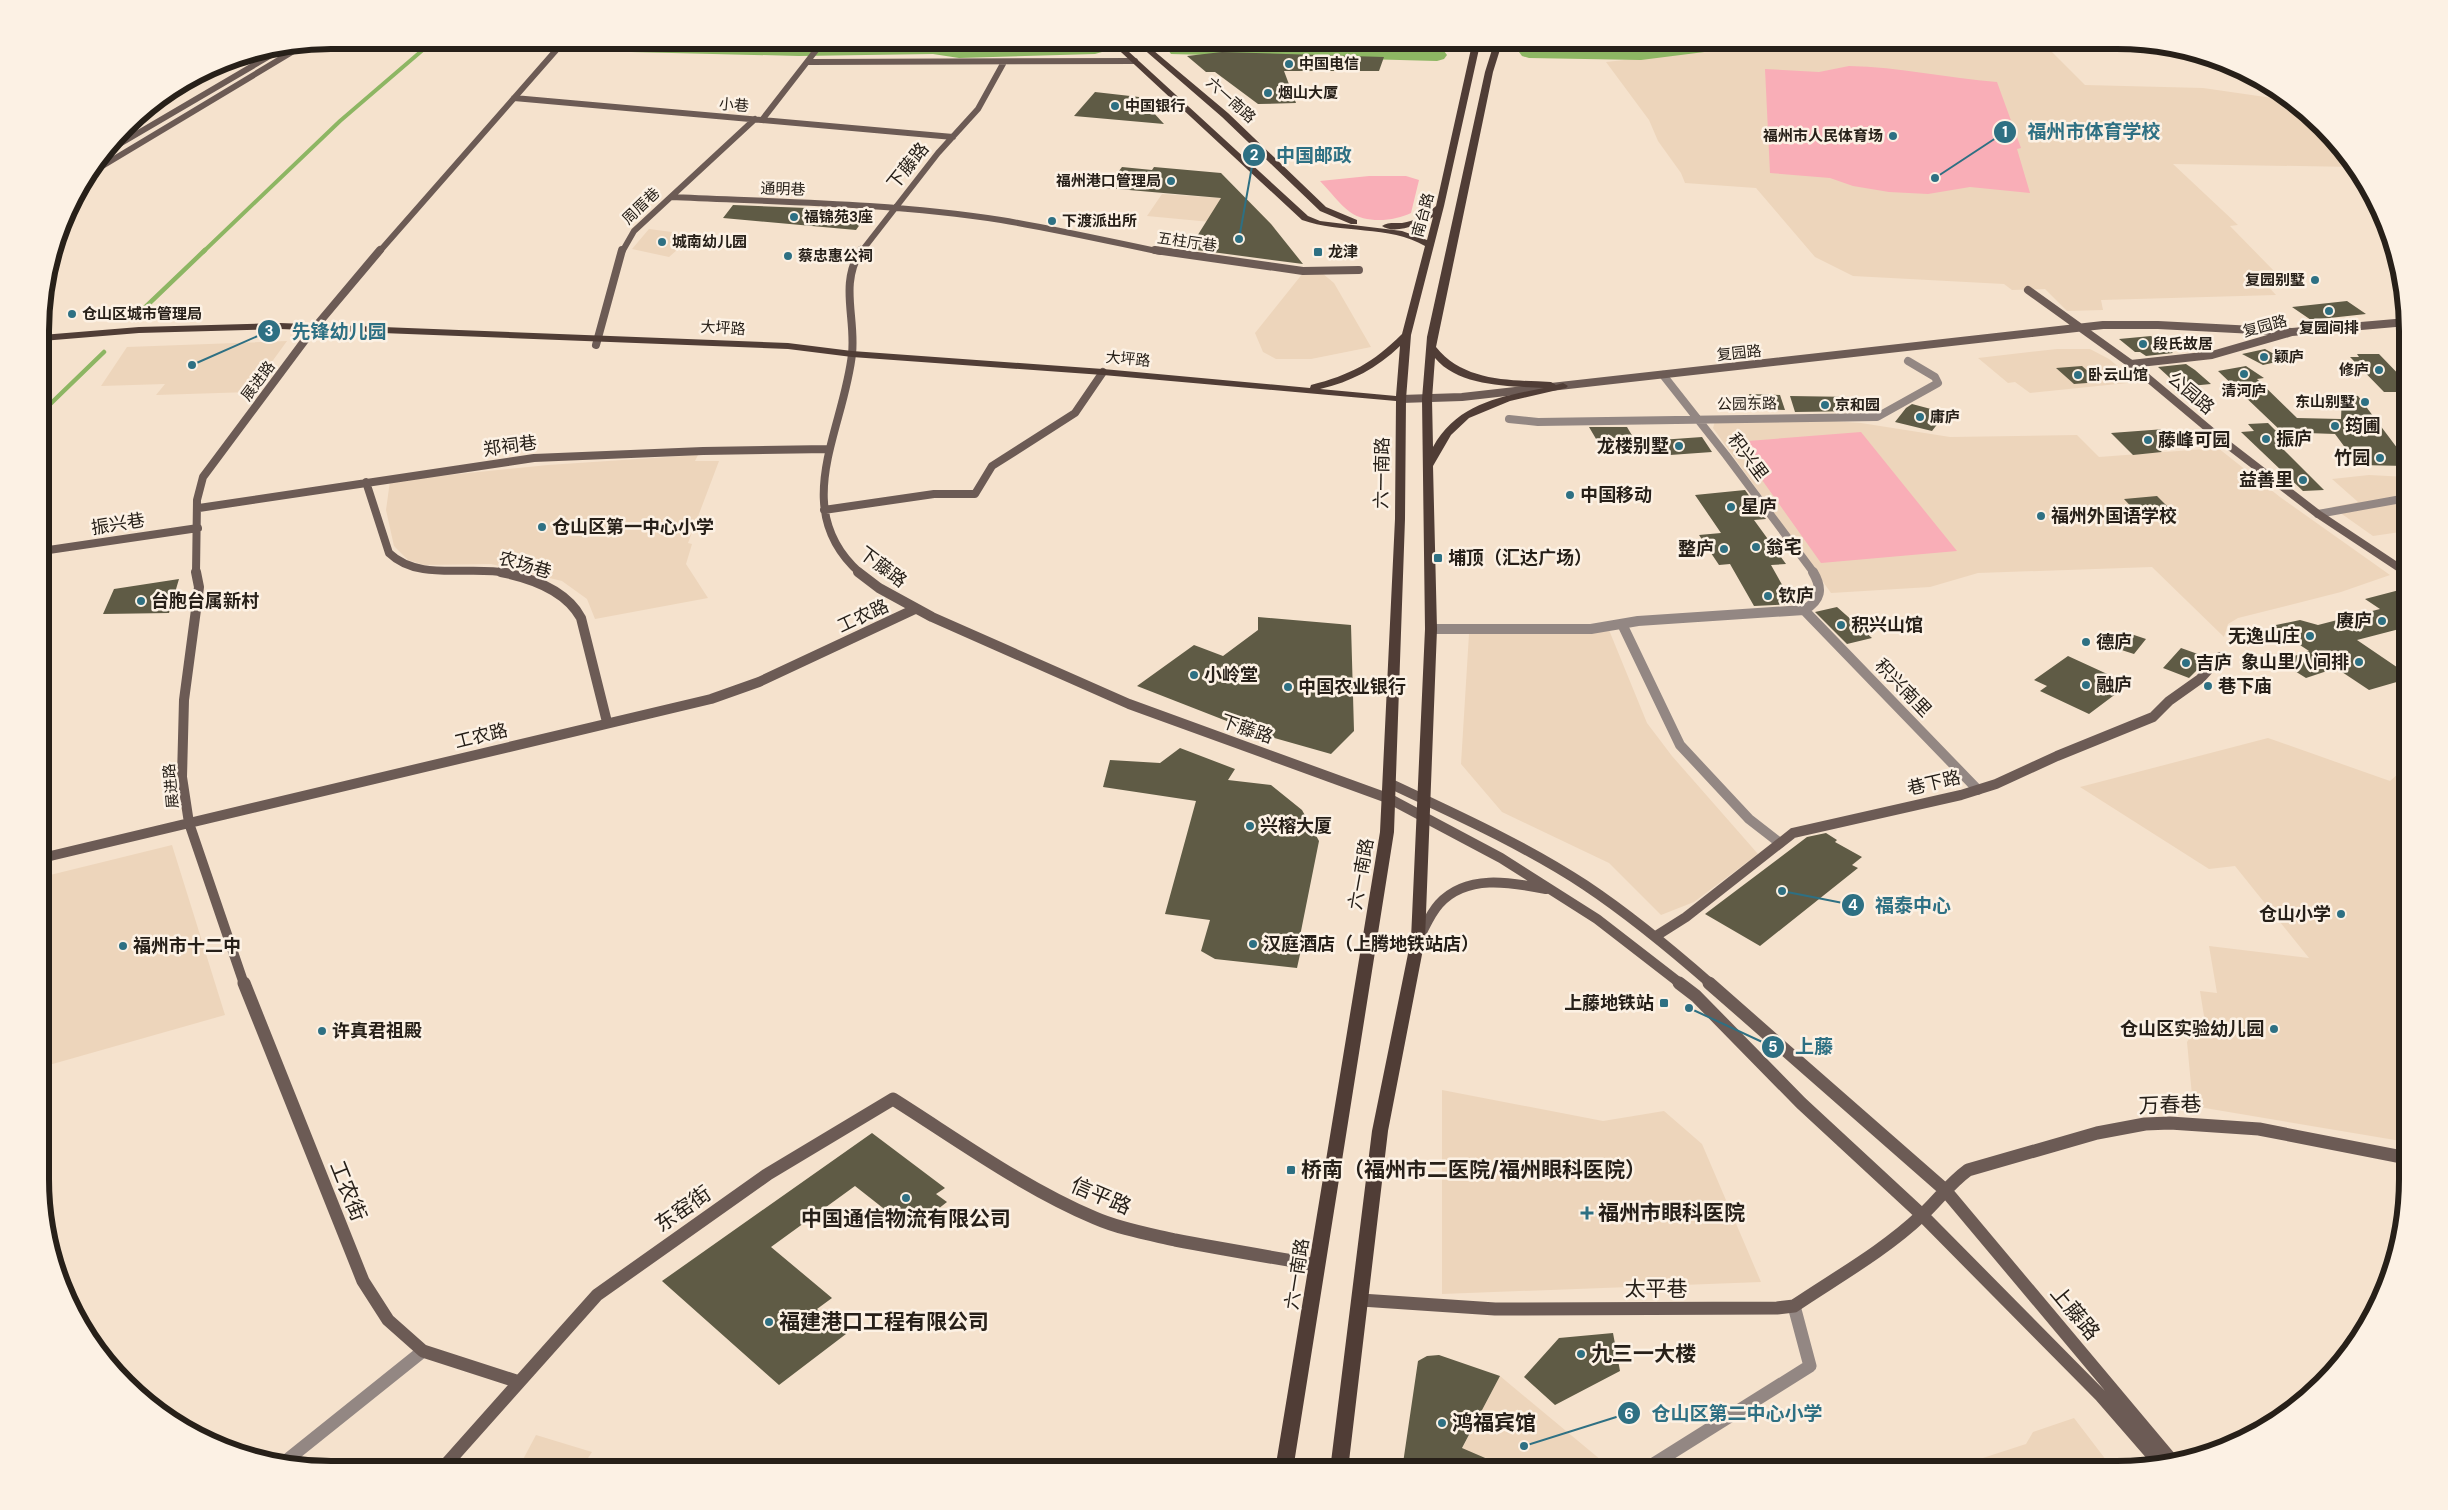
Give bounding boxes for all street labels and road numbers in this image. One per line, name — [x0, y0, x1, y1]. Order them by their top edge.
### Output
street label: 六一南路 — [1202, 72, 1260, 128]
street label: 小巷 — [718, 94, 750, 116]
street label: 下藤路 — [882, 137, 934, 195]
street label: 通明巷 — [760, 178, 806, 200]
street label: 周厝巷 — [618, 183, 664, 229]
street label: 南台路 — [1408, 191, 1438, 239]
street label: 五柱厅巷 — [1156, 228, 1218, 256]
street label: 复园路 — [2241, 311, 2289, 341]
street label: 大坪路 — [700, 317, 746, 339]
street label: 复园路 — [1716, 341, 1762, 365]
street label: 大坪路 — [1105, 347, 1151, 371]
street label: 展进路 — [236, 357, 280, 405]
street label: 公园路 — [2163, 366, 2219, 420]
street label: 公园东路 — [1717, 393, 1777, 415]
street label: 积兴里 — [1722, 428, 1774, 486]
street label: 郑祠巷 — [482, 430, 538, 462]
street label: 六一南路 — [1369, 437, 1395, 509]
street label: 振兴巷 — [89, 508, 147, 540]
street label: 下藤路 — [854, 541, 912, 593]
street label: 农场巷 — [496, 546, 554, 584]
street label: 工农路 — [833, 594, 893, 638]
street label: 积兴南里 — [1869, 654, 1937, 722]
street label: 下藤路 — [1218, 709, 1276, 749]
street label: 工农路 — [452, 718, 510, 754]
street label: 展进路 — [159, 763, 183, 809]
street label: 巷下路 — [1905, 765, 1963, 801]
street label: 六一南路 — [1343, 836, 1379, 912]
street label: 万春巷 — [2138, 1090, 2202, 1120]
street label: 工农街 — [323, 1157, 373, 1225]
street label: 信平路 — [1067, 1171, 1135, 1221]
street label: 东窑街 — [649, 1179, 717, 1239]
street label: 六一南路 — [1280, 1237, 1314, 1311]
street label: 太平巷 — [1625, 1275, 1688, 1303]
street label: 上藤路 — [2044, 1280, 2106, 1346]

